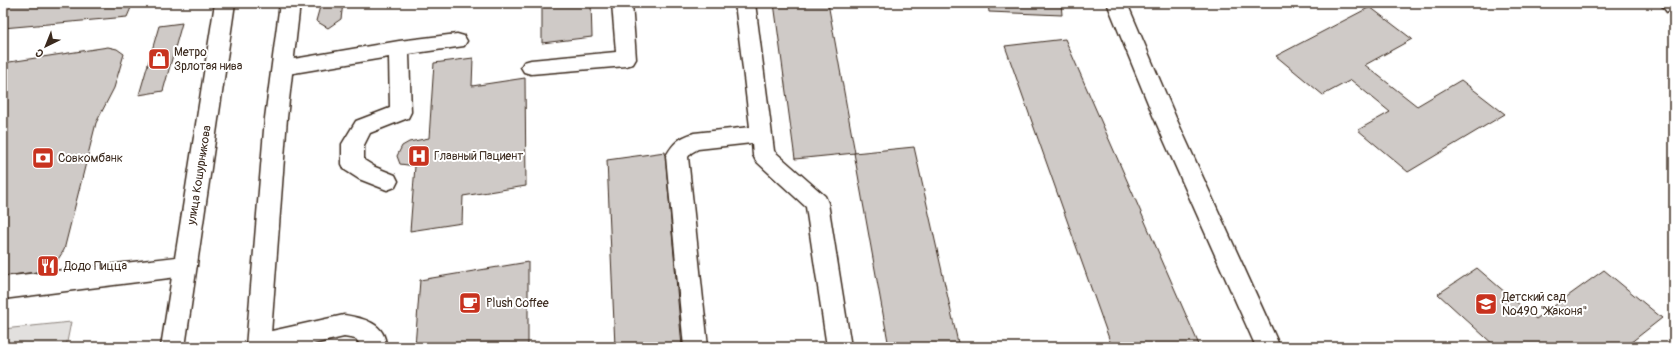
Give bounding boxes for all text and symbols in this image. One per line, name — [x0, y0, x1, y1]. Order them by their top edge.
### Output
north arrow — [26, 26, 66, 66]
place label: Метро Зрлотая нива — [174, 45, 243, 74]
text: С — [32, 46, 46, 60]
shop icon: Метро Зрлотая нива — [146, 46, 172, 72]
street label: улица Кошурникова — [184, 124, 215, 227]
hospital icon: Главный Пациент — [406, 143, 432, 169]
bank icon: Совкомбанк — [30, 145, 56, 171]
place label: Главный Пациент — [434, 149, 523, 164]
place label: Совкомбанк — [58, 151, 123, 166]
restaurant icon: Додо Пицца — [35, 253, 61, 279]
place label: Додо Пицца — [63, 259, 127, 274]
cafe icon: Plush Coffee — [457, 290, 483, 316]
place label: Детский сад №490 "Жаконя" — [1501, 290, 1587, 319]
school or university icon: Детский сад №490 "Жаконя" — [1473, 291, 1499, 317]
place label: Plush Coffee — [486, 296, 549, 311]

